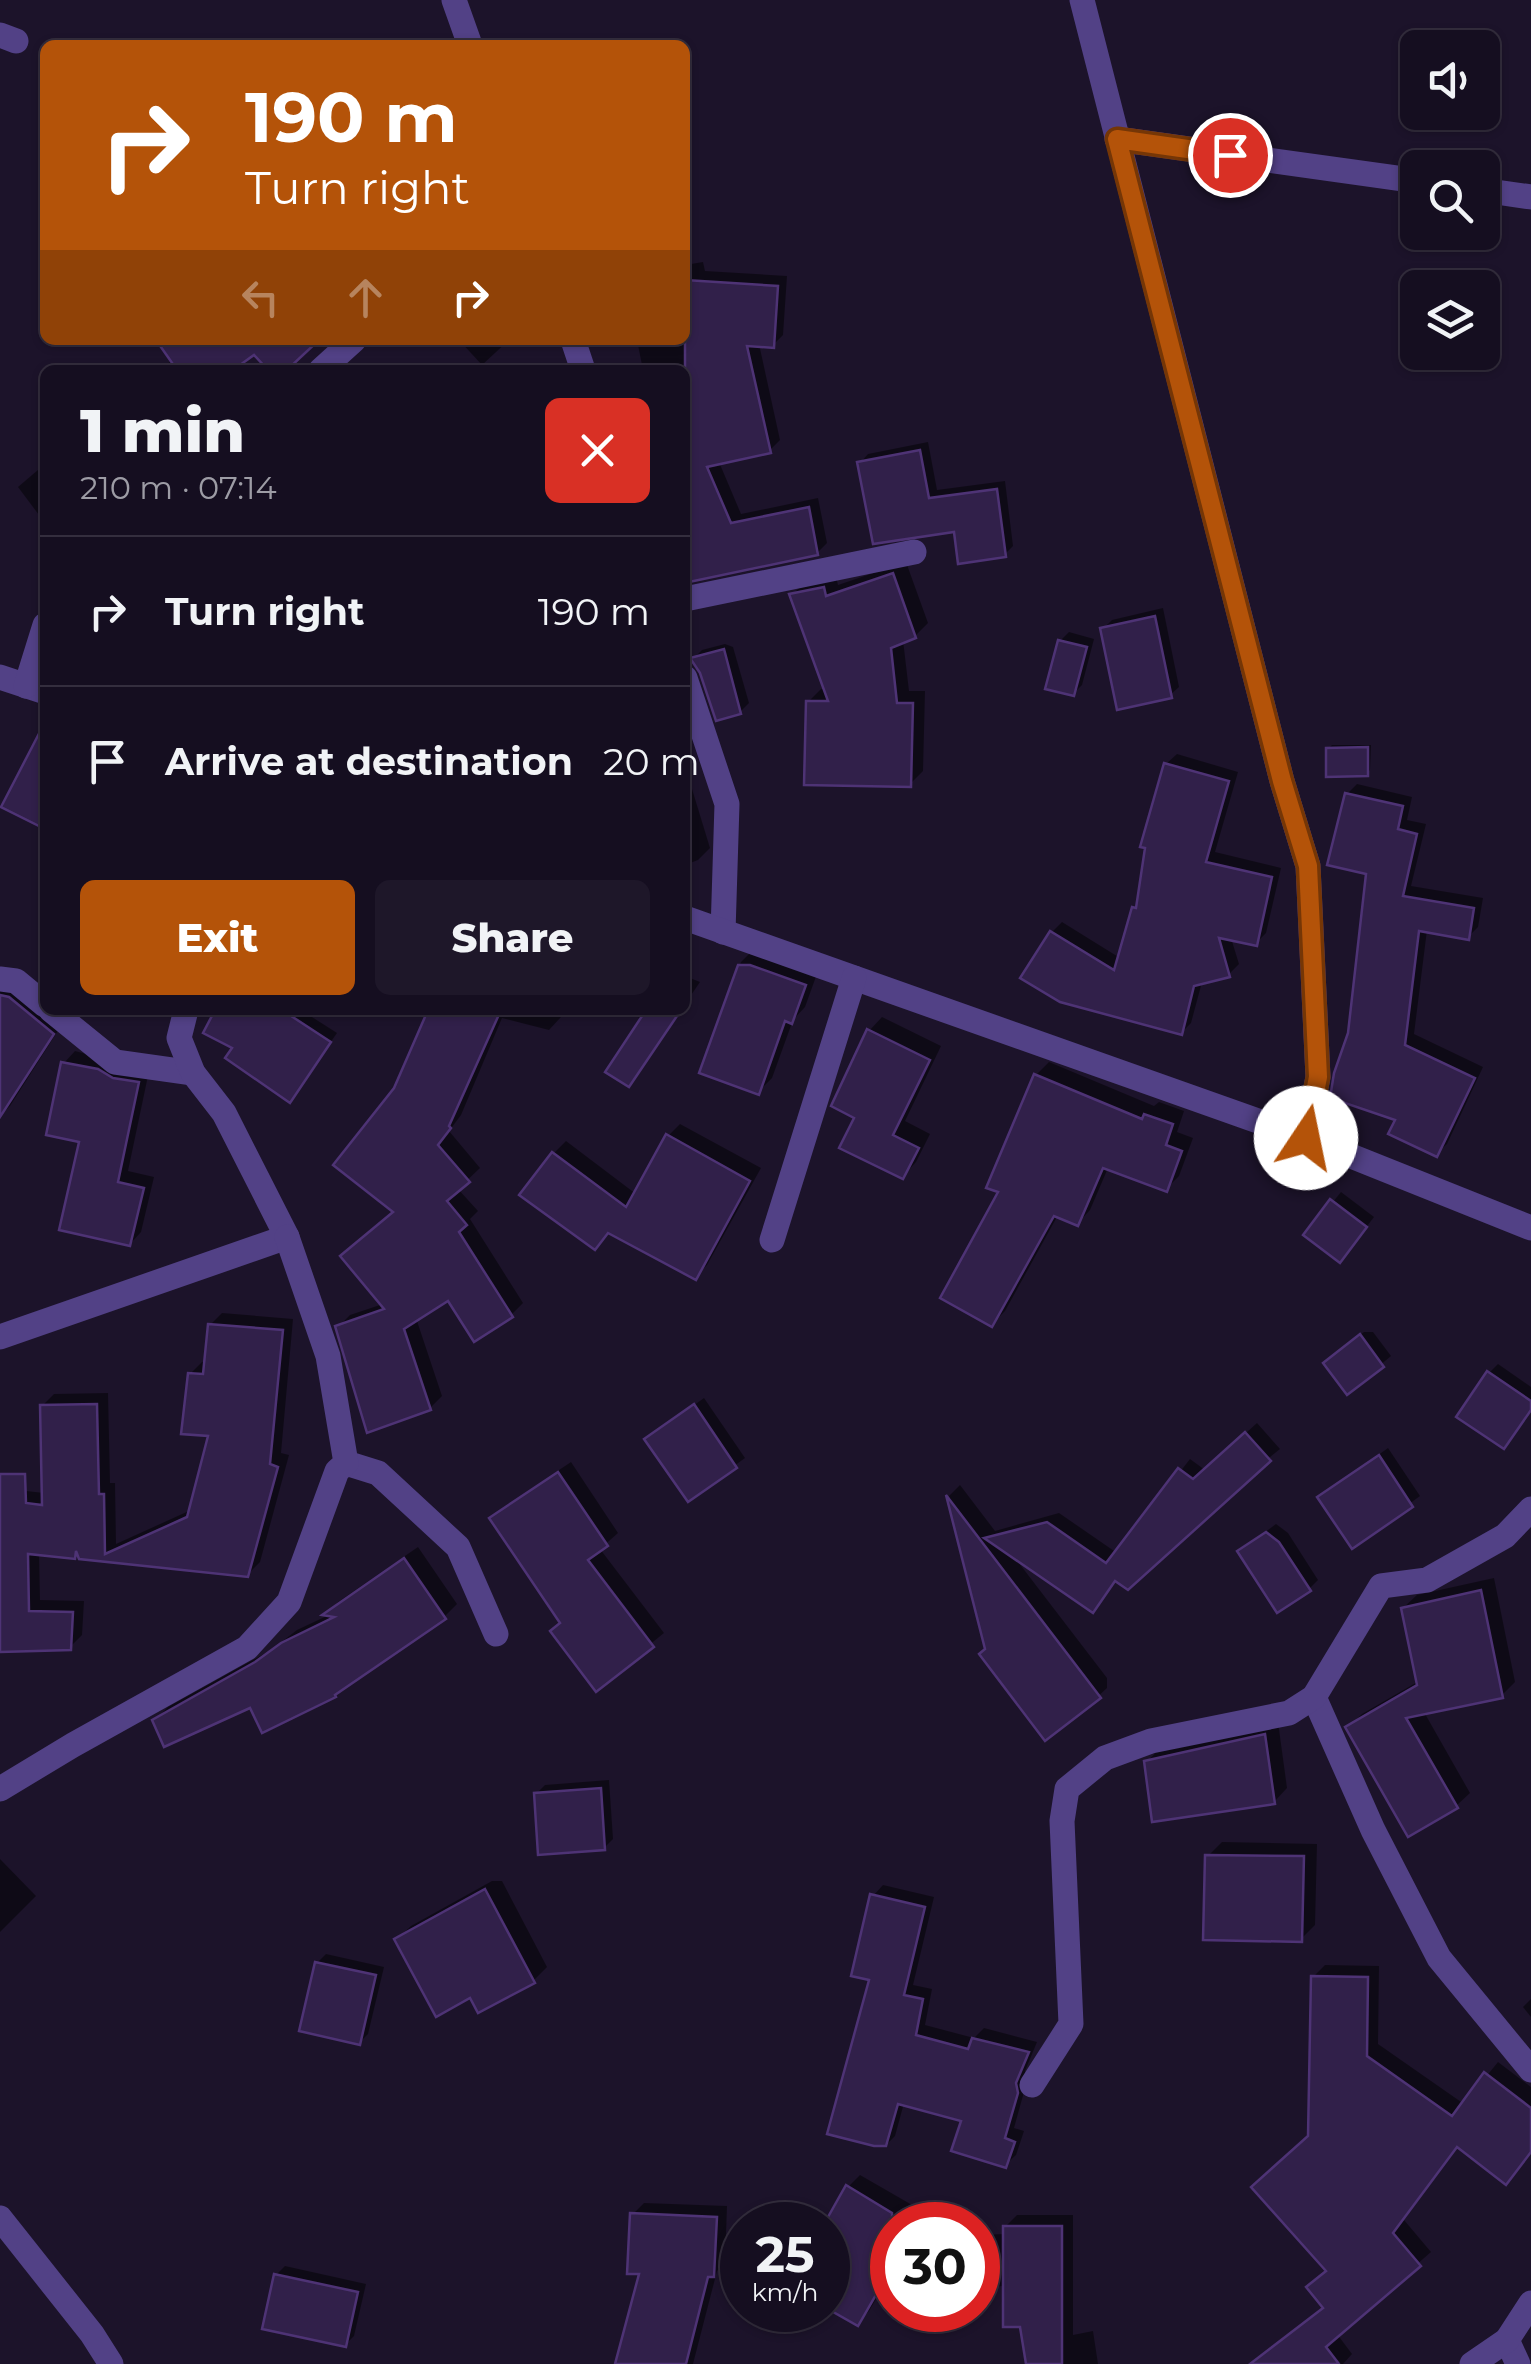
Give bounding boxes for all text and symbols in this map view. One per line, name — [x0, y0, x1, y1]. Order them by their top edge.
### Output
map controls — [1400, 30, 1500, 370]
button: sound — [1400, 30, 1500, 130]
text: 190 m — [245, 74, 458, 160]
icon: right — [80, 80, 210, 210]
pin — [1188, 113, 1273, 198]
icon: arrive — [1203, 128, 1258, 183]
button: search — [1400, 150, 1500, 250]
text: Turn right — [245, 160, 470, 215]
icon: left — [233, 270, 288, 325]
icon: ahead — [338, 270, 393, 325]
icon: right — [443, 270, 498, 325]
button: layers — [1400, 270, 1500, 370]
text: 1 min — [80, 394, 245, 467]
button: close — [545, 398, 650, 503]
text: 210 m · 07:14 — [80, 468, 277, 507]
icon: right — [80, 584, 135, 639]
text: Turn right — [165, 588, 364, 635]
text: 190 m — [538, 588, 650, 635]
icon: arrive — [80, 734, 135, 789]
text: Arrive at destination — [165, 738, 573, 785]
text: 20 m — [603, 738, 700, 785]
button: Exit — [80, 880, 355, 995]
button: Share — [375, 880, 650, 995]
position arrow — [1254, 1086, 1358, 1190]
speed limit sign: 30 — [870, 2202, 1000, 2332]
text: 25 — [755, 2224, 815, 2285]
text: km/h — [752, 2277, 818, 2307]

